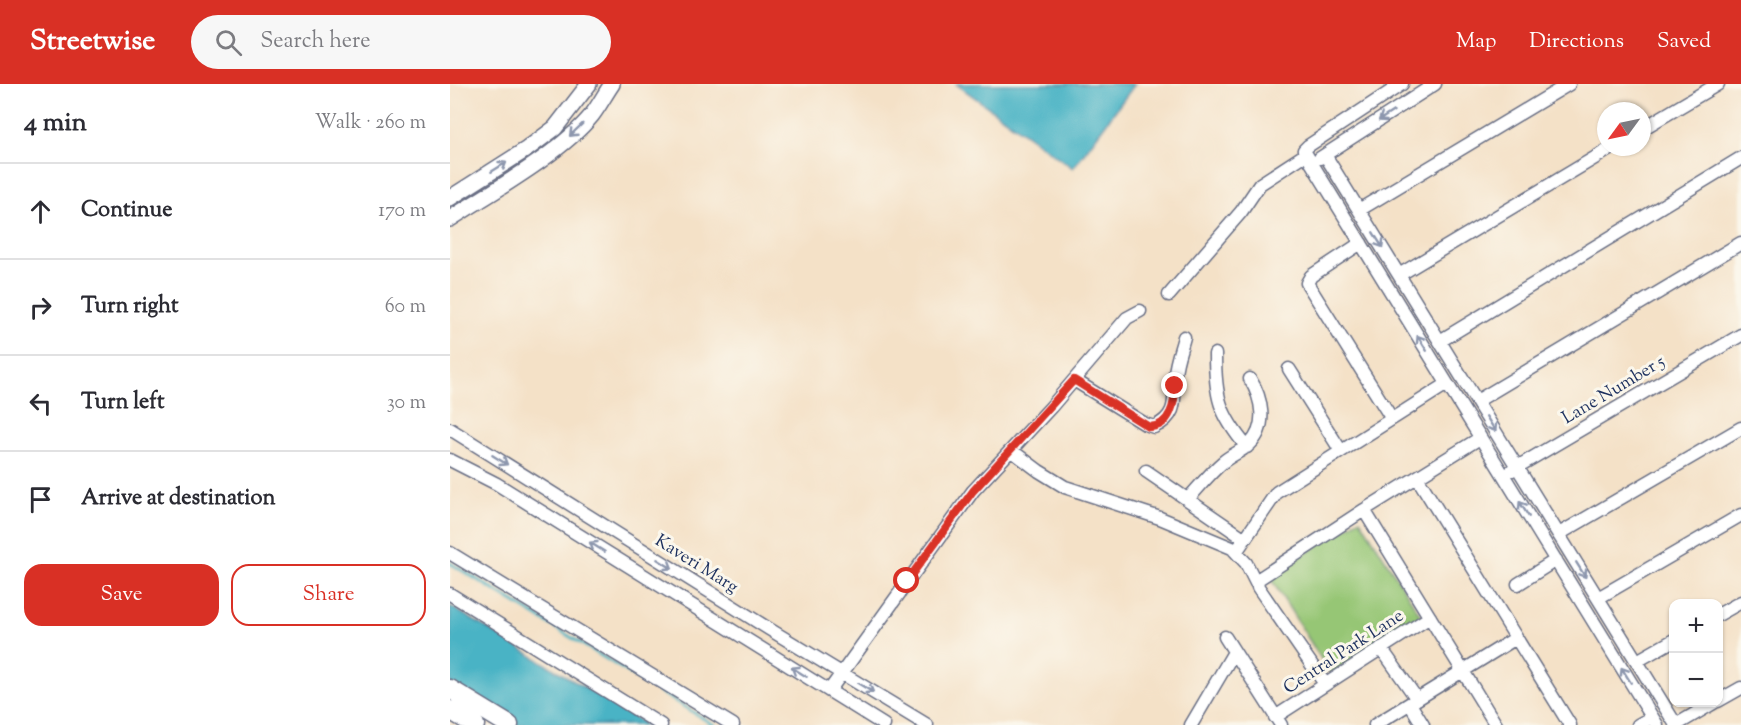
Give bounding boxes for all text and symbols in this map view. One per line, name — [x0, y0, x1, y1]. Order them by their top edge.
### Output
search box — [191, 15, 611, 69]
text: Streetwise — [30, 22, 155, 62]
icon: search — [212, 26, 245, 59]
text: Search here — [260, 26, 371, 58]
text: Map — [1456, 27, 1496, 57]
text: Directions — [1529, 27, 1624, 57]
text: Saved — [1657, 27, 1711, 57]
north arrow — [1597, 102, 1651, 156]
text: 4 min — [24, 105, 87, 142]
text: Walk · 260 m — [315, 109, 426, 138]
one-way arrow — [1378, 110, 1394, 122]
one-way arrow — [569, 123, 584, 137]
one-way arrow — [491, 161, 507, 173]
icon: ahead — [24, 195, 57, 228]
text: Continue — [81, 195, 172, 227]
text: 170 m — [378, 197, 426, 226]
one-way arrow — [1373, 231, 1385, 248]
icon: right — [24, 291, 57, 324]
text: Turn right — [81, 291, 178, 323]
text: 60 m — [385, 293, 426, 322]
one-way arrow — [1415, 335, 1427, 352]
street label: Lane Number 5 — [1558, 350, 1671, 432]
route end — [1161, 372, 1187, 398]
icon: left — [24, 387, 57, 420]
text: Turn left — [81, 387, 164, 419]
text: 30 m — [387, 389, 426, 418]
one-way arrow — [1486, 415, 1498, 432]
one-way arrow — [491, 454, 508, 467]
icon: arrive — [24, 483, 57, 516]
text: Arrive at destination — [81, 483, 276, 515]
one-way arrow — [1518, 501, 1530, 518]
street label: Kaveri Marg — [649, 529, 743, 601]
one-way arrow — [589, 540, 606, 552]
one-way arrow — [656, 558, 673, 570]
one-way arrow — [1576, 561, 1588, 578]
button: Save — [24, 564, 219, 626]
button: Share — [231, 564, 426, 626]
route start — [893, 567, 919, 593]
map controls — [1669, 599, 1723, 707]
button: + — [1669, 599, 1723, 653]
street label: Central Park Lane — [1279, 604, 1410, 701]
button: − — [1669, 653, 1723, 707]
one-way arrow — [791, 666, 807, 678]
one-way arrow — [1620, 667, 1632, 684]
one-way arrow — [857, 683, 874, 695]

